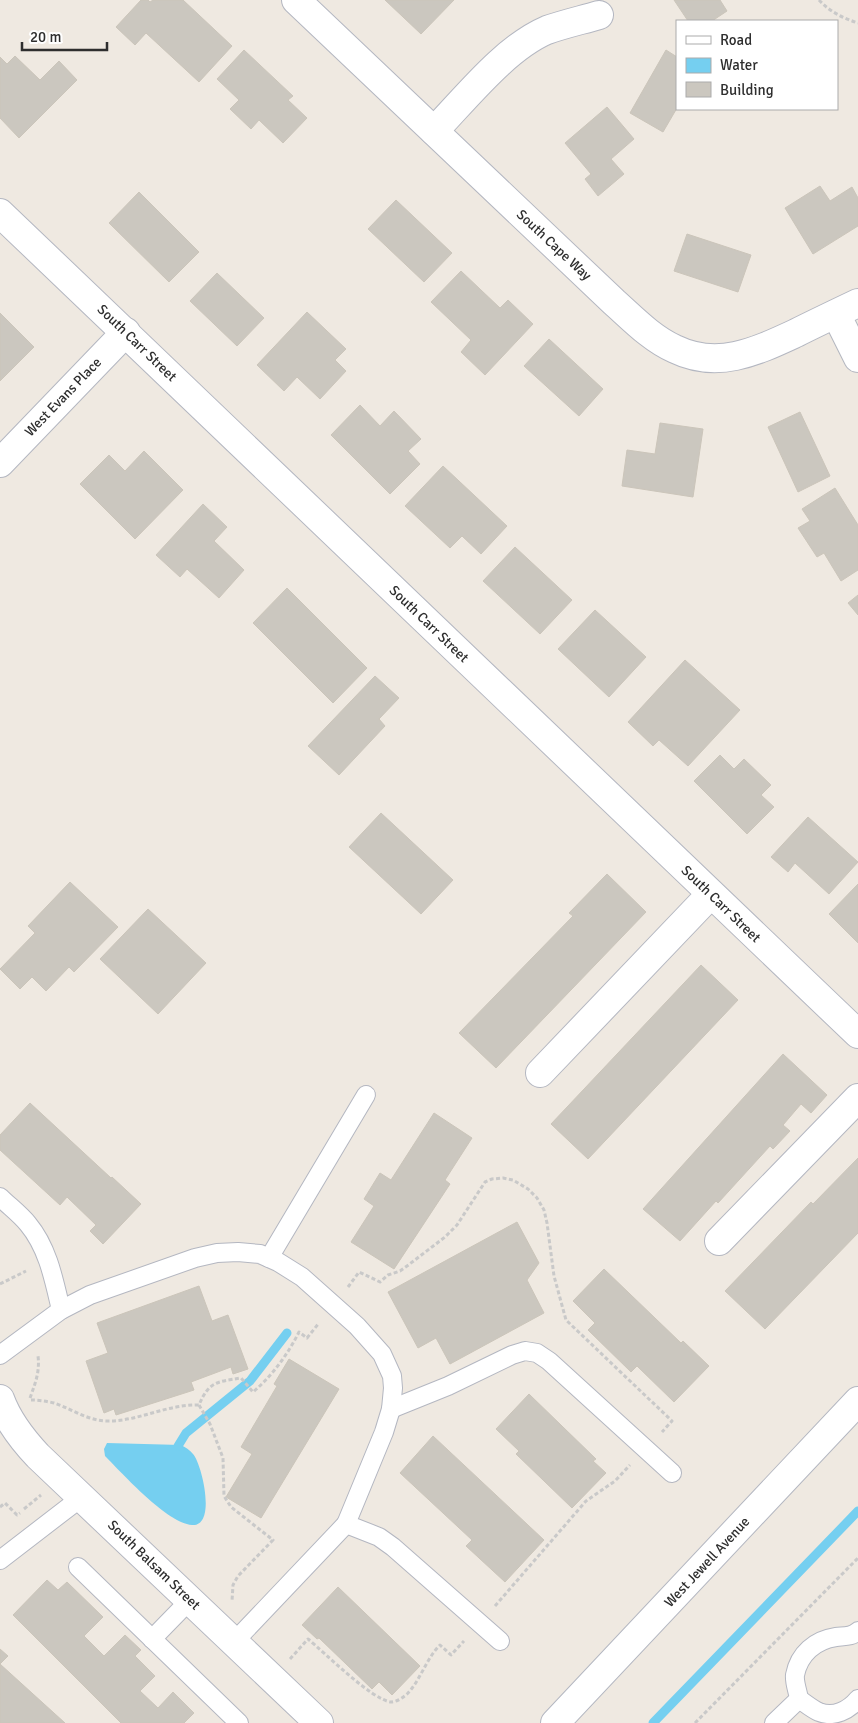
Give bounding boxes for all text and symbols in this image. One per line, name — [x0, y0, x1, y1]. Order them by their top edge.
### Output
scale bar — [22, 20, 108, 52]
legend — [676, 20, 838, 110]
text: 20 m — [30, 28, 61, 46]
text: Road — [720, 31, 752, 49]
text: Water — [720, 56, 758, 74]
text: Building — [720, 81, 774, 99]
street label: South Cape Way — [513, 206, 595, 284]
street label: South Carr Street — [94, 301, 180, 385]
street label: West Evans Place — [21, 354, 105, 440]
street label: South Carr Street — [386, 582, 472, 666]
street label: South Carr Street — [678, 862, 764, 946]
street label: West Jewell Avenue — [661, 1513, 753, 1611]
street label: South Balsam Street — [104, 1517, 204, 1614]

